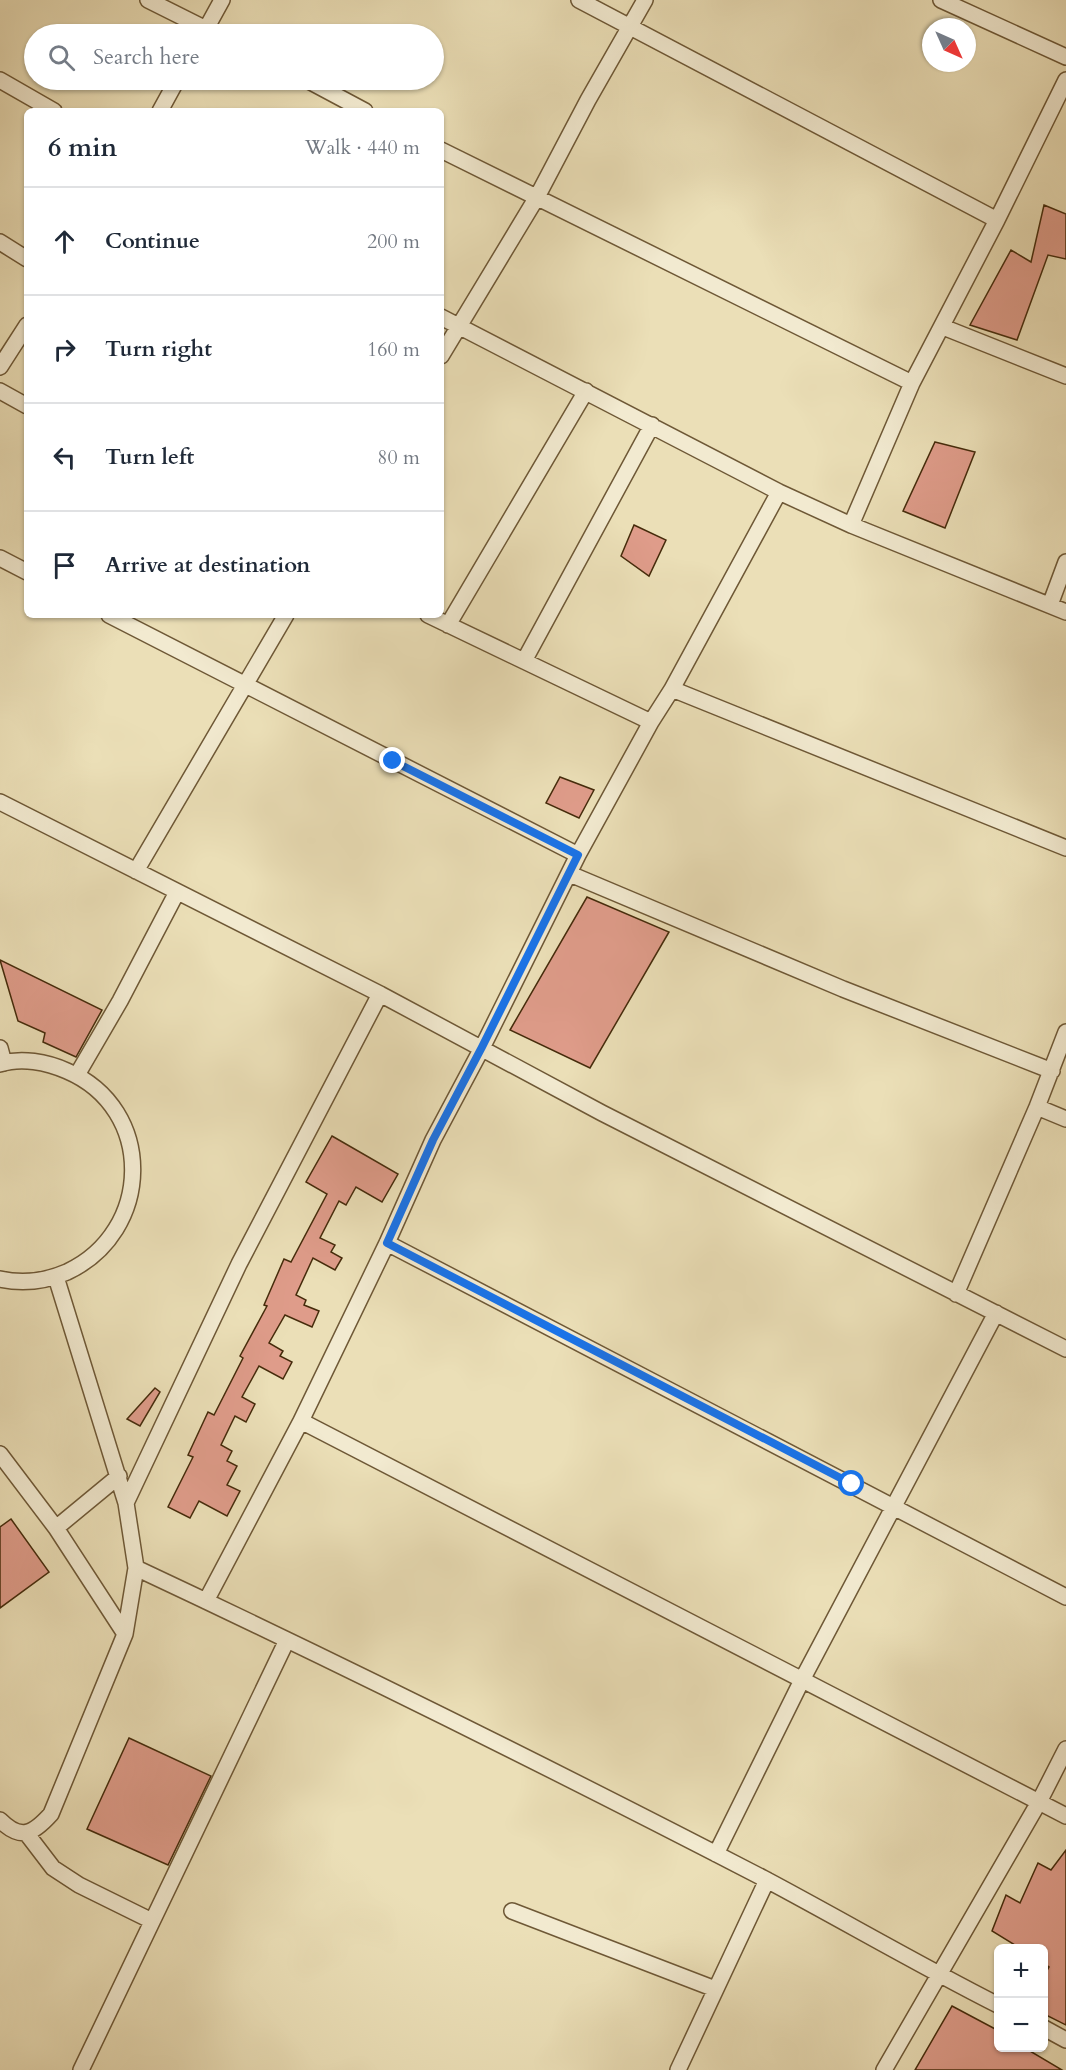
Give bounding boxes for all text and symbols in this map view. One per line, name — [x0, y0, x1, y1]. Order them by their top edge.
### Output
north arrow — [922, 18, 976, 72]
search box — [24, 24, 444, 90]
icon: search — [45, 41, 78, 74]
text: Search here — [93, 42, 200, 72]
text: 6 min — [48, 130, 117, 165]
text: Walk · 440 m — [305, 134, 420, 161]
icon: ahead — [48, 225, 81, 258]
text: Continue — [105, 226, 200, 256]
text: 200 m — [367, 228, 420, 255]
icon: right — [48, 333, 81, 366]
text: Turn right — [105, 334, 212, 364]
text: 160 m — [367, 336, 420, 363]
icon: left — [48, 441, 81, 474]
text: Turn left — [105, 442, 194, 472]
text: 80 m — [377, 444, 420, 471]
icon: arrive — [48, 549, 81, 582]
text: Arrive at destination — [105, 550, 310, 580]
route end — [379, 747, 405, 773]
route start — [838, 1470, 864, 1496]
map controls — [994, 1944, 1048, 2052]
button: + — [994, 1944, 1048, 1998]
button: − — [994, 1998, 1048, 2052]

